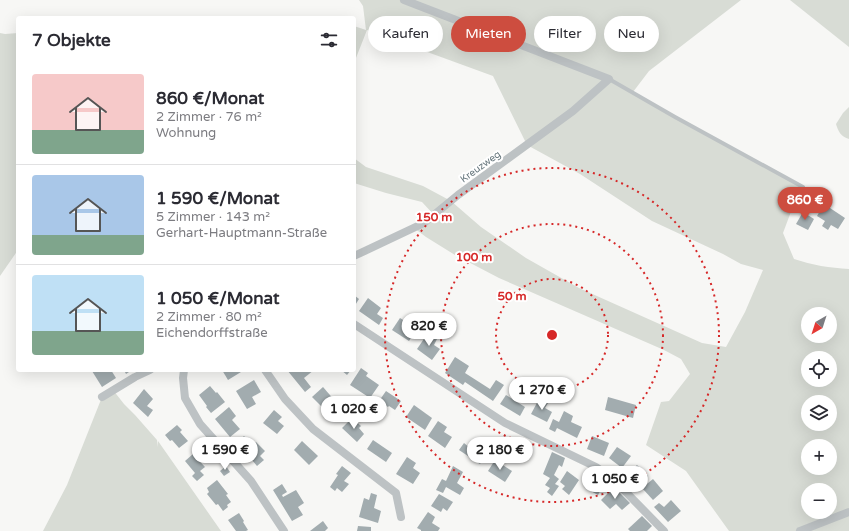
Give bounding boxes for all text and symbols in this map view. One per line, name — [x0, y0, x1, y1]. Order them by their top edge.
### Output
chip: Kaufen — [368, 16, 443, 52]
chip: Mieten — [451, 16, 526, 52]
chip: Filter — [534, 16, 596, 52]
chip: Neu — [604, 16, 659, 52]
icon: filters — [318, 29, 340, 51]
text: 7 Objekte — [32, 30, 111, 51]
text: 860 €/Monat — [156, 88, 264, 109]
icon: home — [64, 90, 112, 138]
text: 2 Zimmer · 76 m² — [156, 109, 262, 125]
text: Wohnung — [156, 125, 216, 141]
street label: Kreuzweg — [458, 148, 503, 185]
pin: 860 € — [777, 187, 833, 221]
text: 1 590 €/Monat — [156, 188, 279, 209]
icon: home — [64, 191, 112, 239]
text: 860 € — [787, 192, 823, 208]
text: 5 Zimmer · 143 m² — [156, 209, 270, 225]
text: 150 m — [416, 210, 452, 224]
text: Gerhart-Hauptmann-Straße — [156, 225, 327, 241]
text: 100 m — [456, 250, 492, 264]
text: 1 050 €/Monat — [156, 288, 279, 309]
text: 50 m — [497, 289, 527, 303]
icon: home — [64, 291, 112, 339]
north arrow — [801, 307, 837, 343]
map controls — [801, 307, 837, 519]
text: 2 Zimmer · 80 m² — [156, 309, 262, 325]
pin: 820 € — [401, 313, 457, 347]
text: 820 € — [411, 318, 447, 334]
text: Eichendorffstraße — [156, 325, 268, 341]
centre of rings — [545, 328, 559, 342]
button: locate — [801, 351, 837, 387]
pin: 1 270 € — [505, 377, 579, 411]
text: 1 270 € — [518, 382, 566, 398]
button: layers — [801, 395, 837, 431]
pin: 1 020 € — [317, 396, 391, 430]
text: 1 020 € — [330, 401, 378, 417]
pin: 1 590 € — [188, 437, 262, 471]
pin: 2 180 € — [463, 437, 537, 471]
button: + — [801, 439, 837, 475]
text: 1 590 € — [201, 442, 249, 458]
text: 2 180 € — [476, 442, 524, 458]
pin: 1 050 € — [578, 466, 652, 500]
text: 1 050 € — [591, 471, 639, 487]
button: − — [801, 483, 837, 519]

